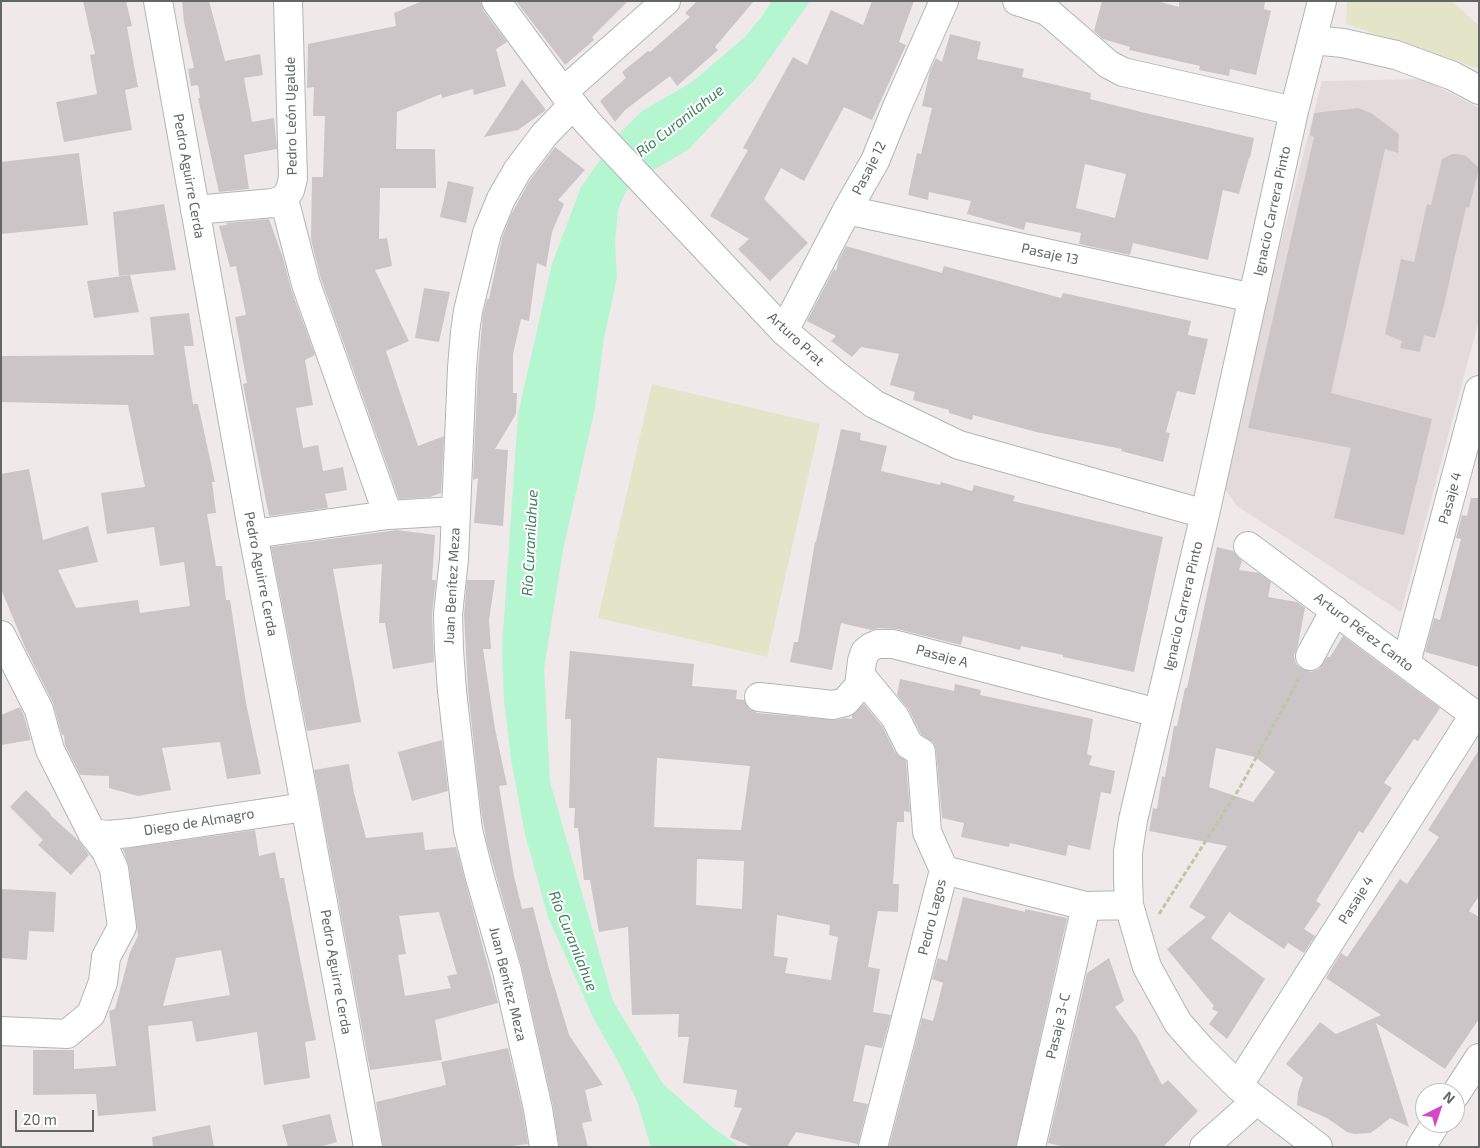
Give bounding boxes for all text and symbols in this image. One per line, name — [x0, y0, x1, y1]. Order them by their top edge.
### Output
street label: Pedro León Ugalde — [282, 57, 300, 175]
water label: Río Curanilahue — [632, 81, 728, 161]
street label: Pedro Aguirre Cerda — [170, 112, 208, 240]
street label: Pasaje 12 — [848, 138, 890, 198]
street label: Ignacio Carrera Pinto — [1250, 144, 1294, 278]
street label: Pasaje 13 — [1020, 240, 1080, 268]
street label: Arturo Prat — [764, 309, 828, 369]
street label: Pasaje 4 — [1435, 470, 1465, 526]
water label: Río Curanilahue — [518, 489, 542, 597]
street label: Pedro Aguirre Cerda — [241, 510, 281, 638]
street label: Juan Benítez Meza — [441, 527, 463, 645]
street label: Ignacio Carrera Pinto — [1160, 540, 1206, 672]
street label: Arturo Pérez Canto — [1311, 589, 1417, 675]
street label: Pasaje A — [914, 641, 970, 671]
street label: Diego de Almagro — [142, 805, 256, 839]
street label: Pasaje 4 — [1335, 873, 1377, 927]
street label: Pedro Lagos — [914, 877, 950, 957]
water label: Río Curanilahue — [545, 888, 601, 994]
street label: Pedro Aguirre Cerda — [317, 908, 355, 1036]
street label: Juan Benítez Meza — [486, 925, 530, 1043]
street label: Pasaje 3-C — [1042, 992, 1074, 1060]
north arrow — [1415, 1083, 1465, 1133]
text: N — [1440, 1087, 1459, 1107]
scale bar — [18, 1100, 96, 1132]
text: 20 m — [23, 1110, 57, 1128]

